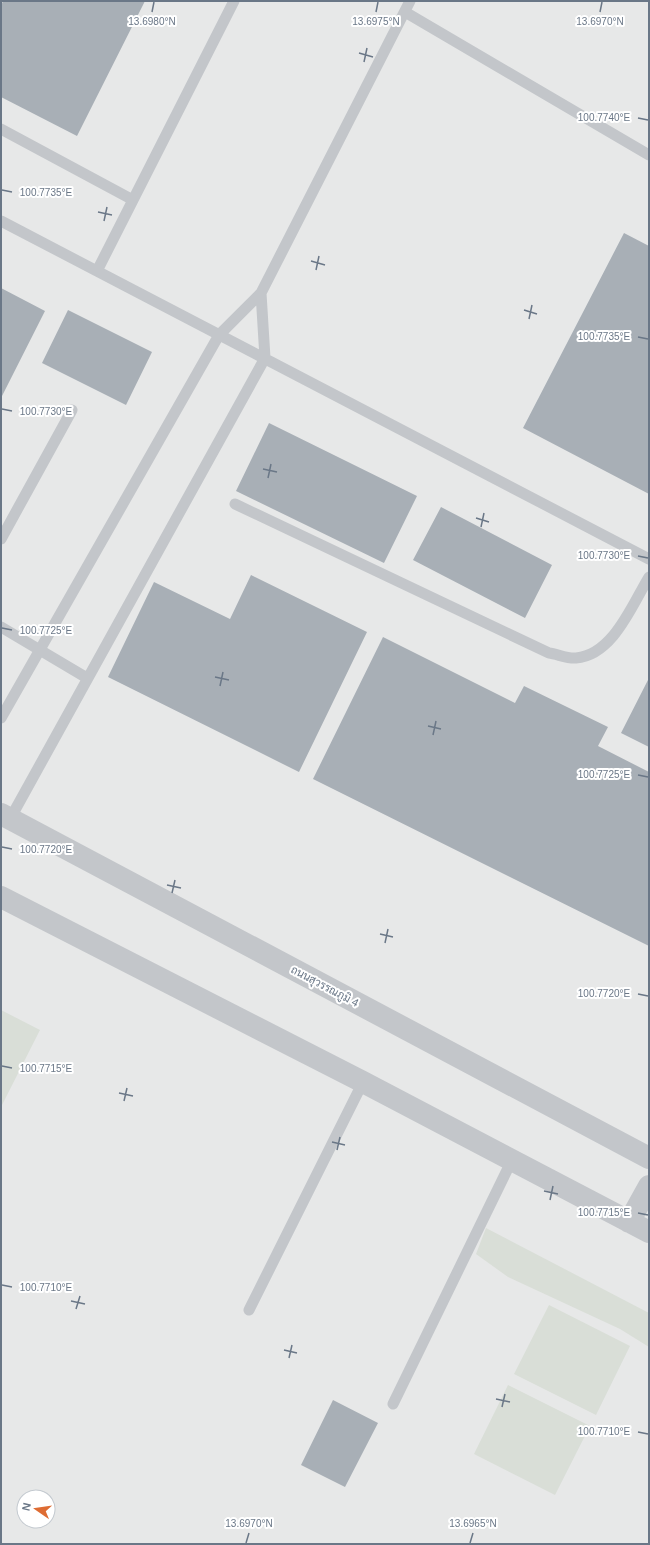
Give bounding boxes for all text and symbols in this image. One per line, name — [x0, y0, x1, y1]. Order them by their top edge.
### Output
text: 13.6980°N — [128, 16, 176, 27]
text: 13.6975°N — [352, 16, 400, 27]
text: 13.6970°N — [576, 16, 624, 27]
text: 100.7740°E — [578, 112, 631, 123]
text: 100.7735°E — [20, 187, 73, 198]
text: 100.7735°E — [578, 331, 631, 342]
text: 100.7730°E — [20, 406, 73, 417]
text: 100.7730°E — [578, 550, 631, 561]
text: 100.7725°E — [20, 625, 73, 636]
text: 100.7725°E — [578, 769, 631, 780]
text: 100.7720°E — [20, 844, 73, 855]
street label: ถนนสุวรรณภูมิ 4 — [288, 963, 361, 1012]
text: 100.7720°E — [578, 988, 631, 999]
text: 100.7715°E — [20, 1063, 73, 1074]
text: 100.7715°E — [578, 1207, 631, 1218]
text: 100.7710°E — [20, 1282, 73, 1293]
text: 100.7710°E — [578, 1426, 631, 1437]
north arrow — [16, 1489, 56, 1529]
text: N — [20, 1501, 33, 1512]
text: 13.6970°N — [225, 1518, 273, 1529]
text: 13.6965°N — [449, 1518, 497, 1529]

